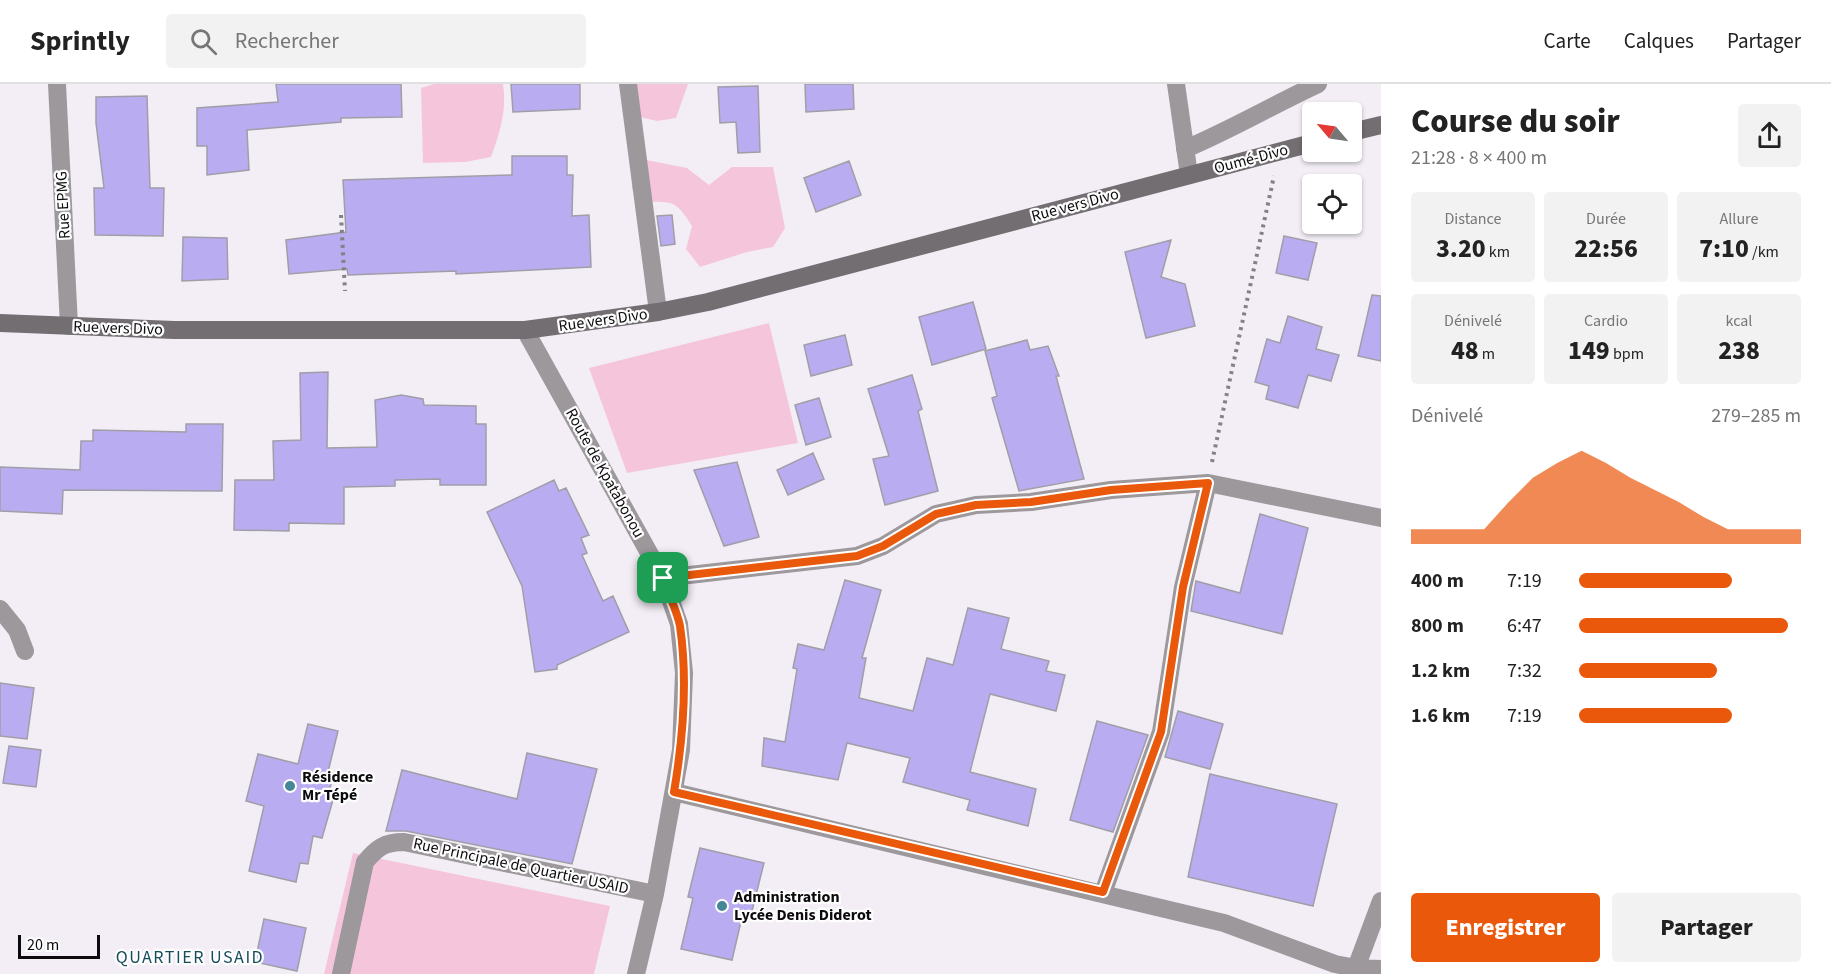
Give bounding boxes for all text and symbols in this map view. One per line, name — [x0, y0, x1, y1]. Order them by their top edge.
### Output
search box — [166, 14, 586, 68]
text: Sprintly — [30, 21, 130, 61]
icon: search — [187, 25, 220, 58]
text: Rechercher — [235, 25, 339, 57]
text: Carte — [1544, 26, 1591, 56]
text: Calques — [1624, 26, 1694, 56]
text: Partager — [1727, 26, 1801, 56]
text: Course du soir — [1411, 98, 1620, 145]
north arrow — [1302, 102, 1362, 162]
map controls — [1302, 102, 1362, 234]
button: share — [1738, 104, 1801, 167]
street label: Oumé-Divo — [1212, 139, 1290, 179]
text: 21:28 · 8 × 400 m — [1411, 144, 1547, 172]
street label: Rue EPMG — [50, 171, 76, 239]
button: locate — [1302, 174, 1362, 234]
street label: Rue vers Divo — [1029, 183, 1121, 227]
text: Distance — [1445, 208, 1501, 230]
text: Durée — [1586, 208, 1626, 230]
text: Allure — [1720, 208, 1758, 230]
text: 3.20 — [1436, 230, 1486, 267]
text: 22:56 — [1574, 230, 1638, 267]
text: 7:10 — [1699, 230, 1749, 267]
text: km — [1486, 241, 1510, 263]
text: /km — [1749, 241, 1779, 263]
street label: Rue vers Divo — [557, 303, 649, 337]
text: Dénivelé — [1444, 310, 1502, 332]
text: Cardio — [1584, 310, 1628, 332]
text: kcal — [1726, 310, 1752, 332]
street label: Rue vers Divo — [73, 315, 163, 341]
text: 48 — [1451, 332, 1479, 369]
text: 149 — [1568, 332, 1610, 369]
text: 238 — [1718, 332, 1760, 369]
text: m — [1479, 343, 1495, 365]
text: bpm — [1610, 343, 1644, 365]
text: Dénivelé — [1411, 402, 1483, 430]
text: 279–285 m — [1711, 402, 1801, 430]
street label: Route de Kpatabonou — [560, 404, 650, 542]
pin — [637, 552, 688, 603]
icon: arrive — [646, 561, 679, 594]
text: 400 m — [1411, 567, 1464, 595]
text: 7:19 — [1507, 567, 1542, 595]
text: 800 m — [1411, 612, 1464, 640]
text: 6:47 — [1507, 612, 1542, 640]
text: 1.2 km — [1411, 657, 1470, 685]
text: 7:32 — [1507, 657, 1542, 685]
text: 1.6 km — [1411, 702, 1470, 730]
text: 7:19 — [1507, 702, 1542, 730]
place label: Résidence Mr Tépé — [302, 766, 373, 806]
marker: Résidence Mr Tépé — [283, 779, 297, 793]
street label: Rue Principale de Quartier USAID — [411, 832, 631, 900]
place label: Administration Lycée Denis Diderot — [733, 886, 872, 926]
button: Enregistrer — [1411, 893, 1600, 962]
button: Partager — [1612, 893, 1801, 962]
marker: Administration Lycée Denis Diderot — [715, 899, 729, 913]
scale bar — [18, 932, 100, 960]
text: 20 m — [27, 934, 59, 956]
district label: QUARTIER USAID — [116, 945, 264, 970]

